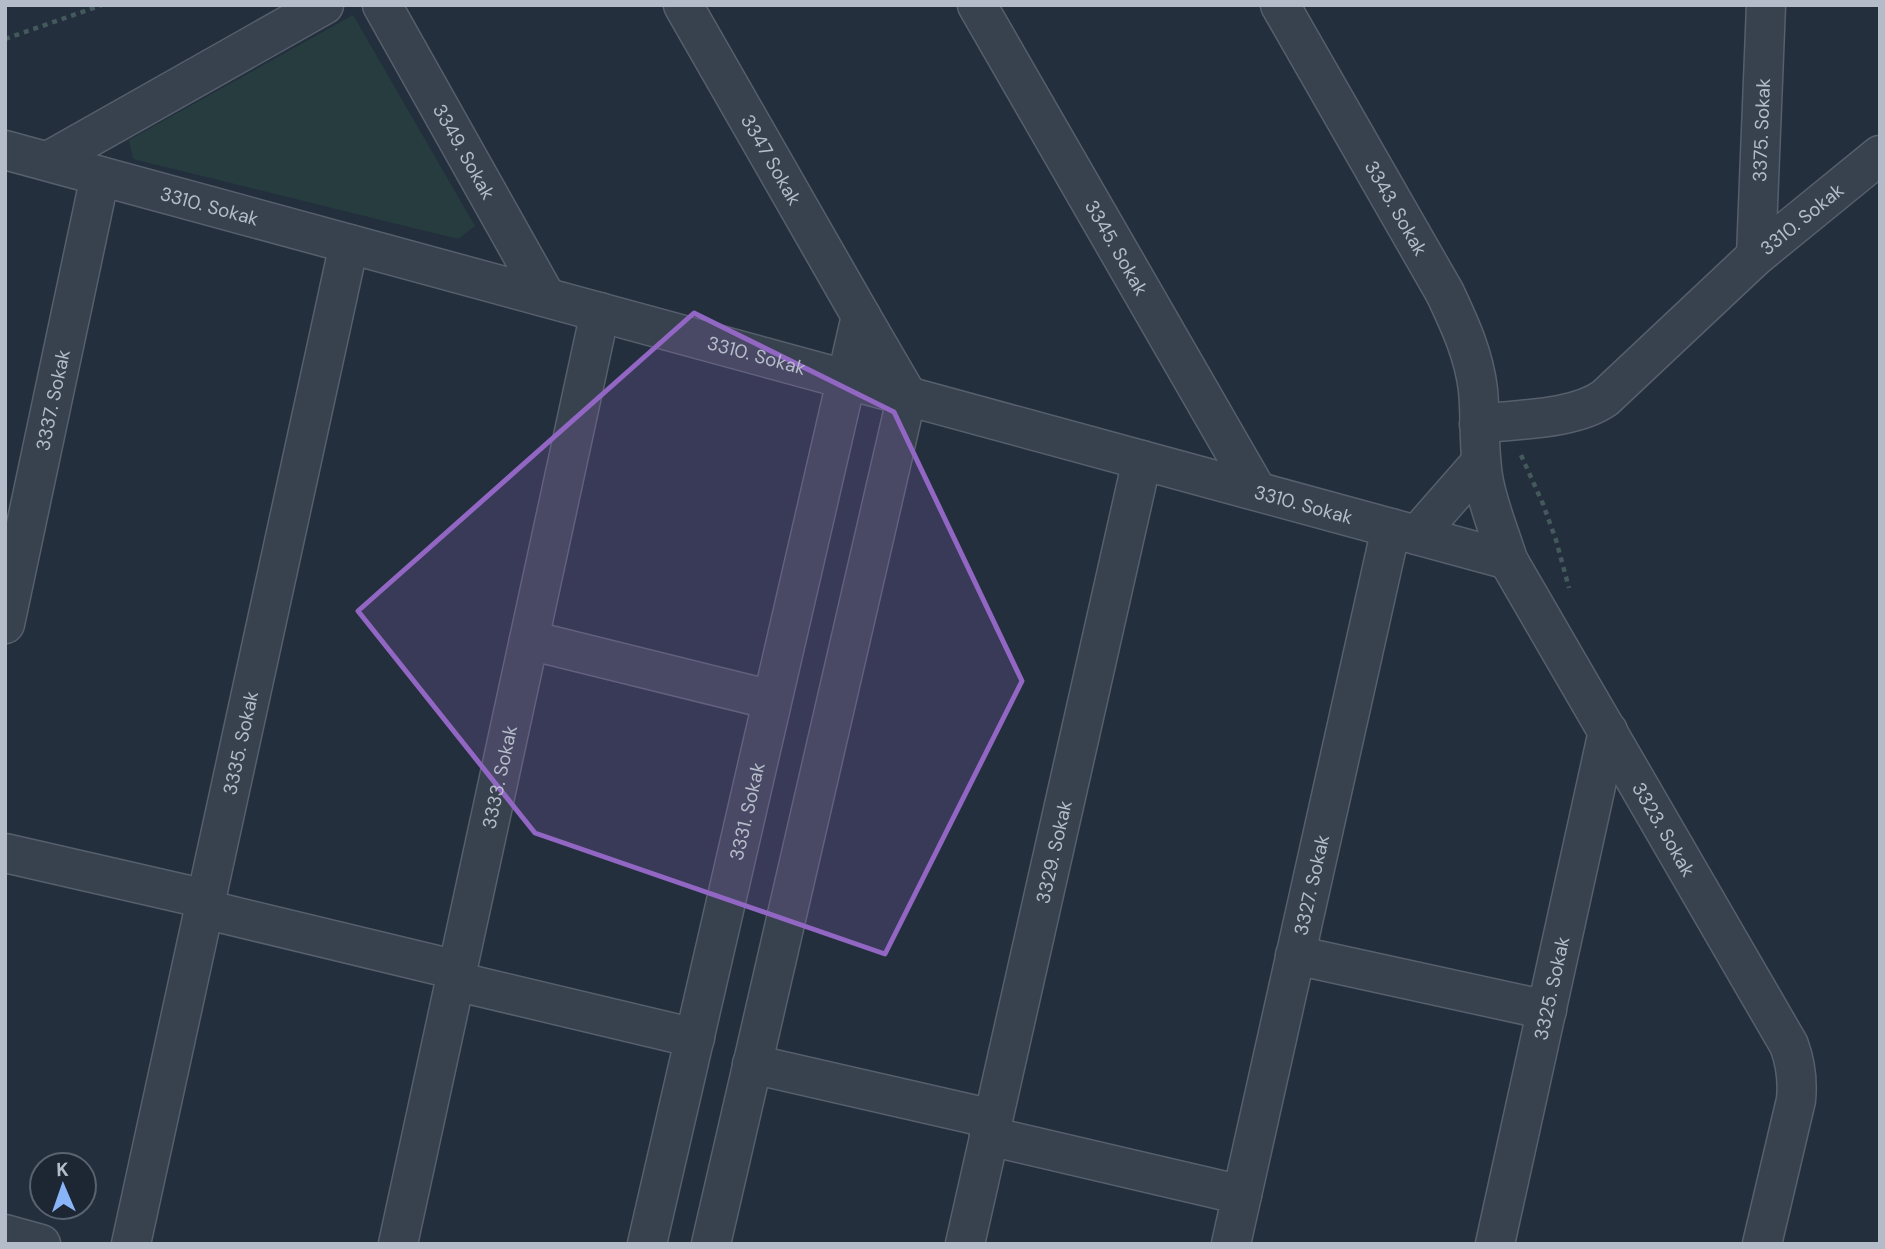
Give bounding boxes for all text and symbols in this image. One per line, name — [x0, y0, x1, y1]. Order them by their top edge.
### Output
street label: 3375. Sokak — [1746, 77, 1776, 183]
street label: 3349. Sokak — [427, 99, 501, 204]
street label: 3347 Sokak — [735, 109, 808, 210]
street label: 3343. Sokak — [1359, 156, 1434, 261]
street label: 3310. Sokak — [1755, 177, 1849, 260]
street label: 3310. Sokak — [158, 180, 262, 231]
street label: 3345. Sokak — [1079, 195, 1154, 300]
street label: 3310. Sokak — [705, 330, 809, 380]
street label: 3337. Sokak — [30, 347, 75, 453]
street label: 3310. Sokak — [1252, 479, 1356, 530]
street label: 3335. Sokak — [217, 688, 264, 797]
street label: 3333. Sokak — [476, 722, 523, 831]
street label: 3331. Sokak — [723, 759, 770, 863]
street label: 3323. Sokak — [1627, 777, 1701, 881]
street label: 3329. Sokak — [1030, 797, 1077, 906]
street label: 3327. Sokak — [1288, 832, 1335, 938]
street label: 3325. Sokak — [1528, 933, 1575, 1042]
north arrow — [28, 1151, 98, 1221]
text: K — [56, 1157, 69, 1182]

